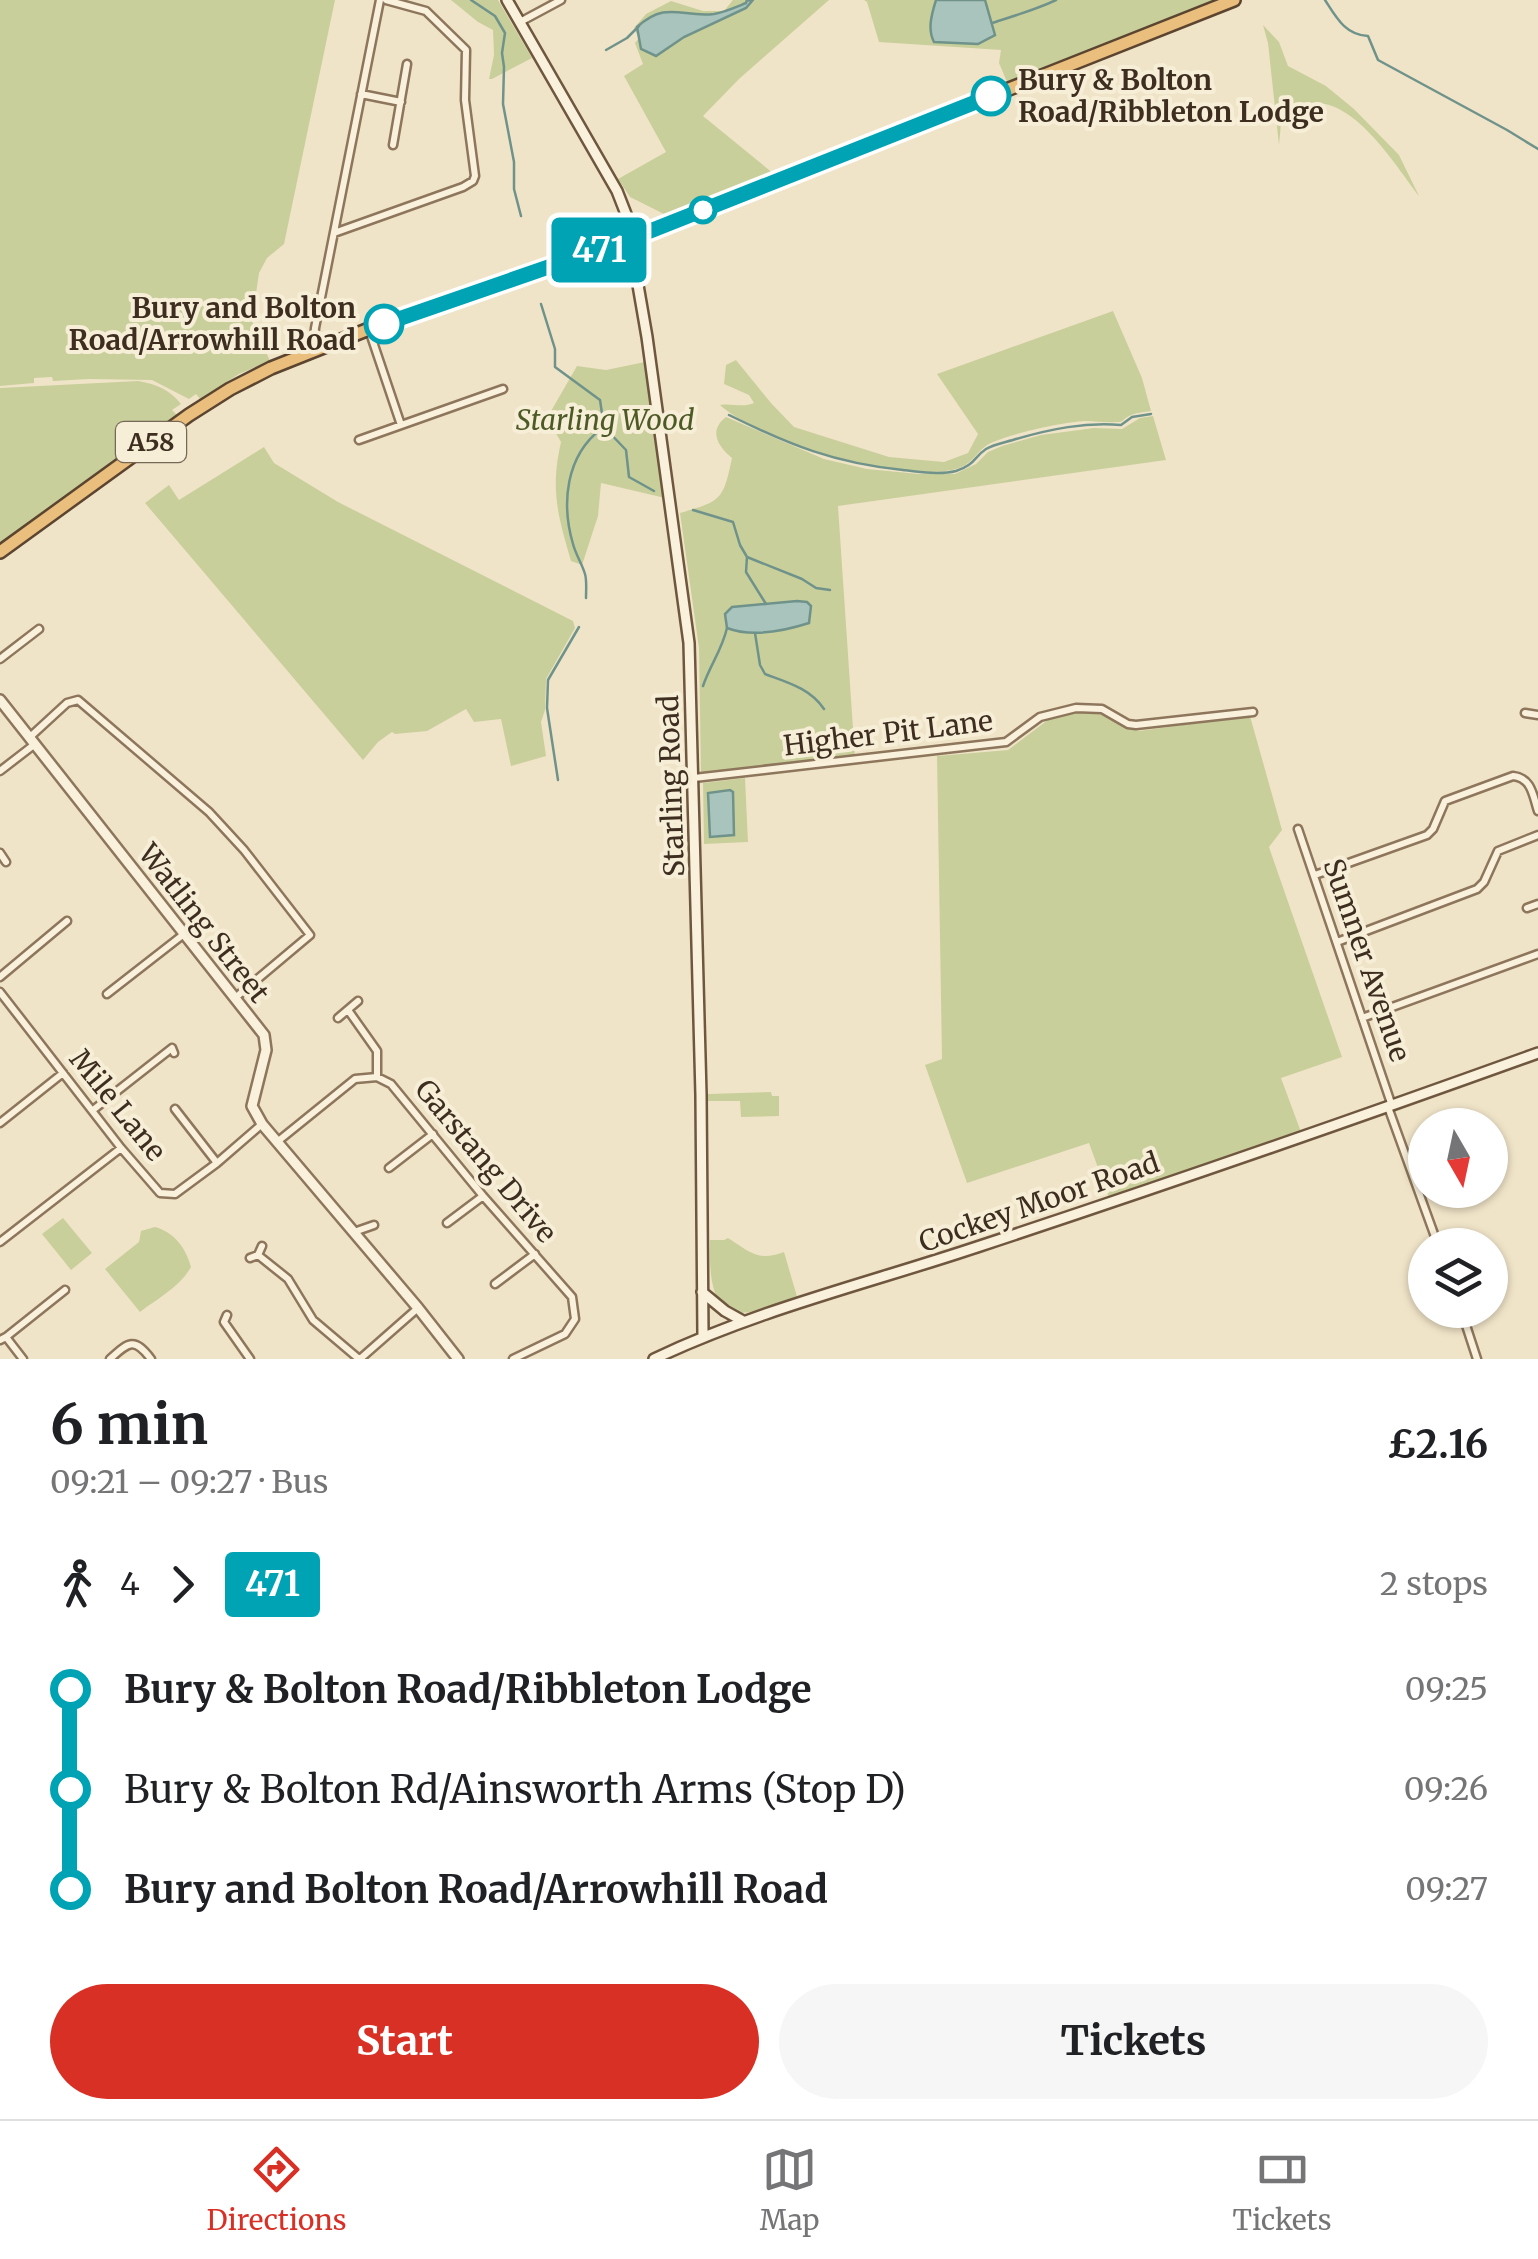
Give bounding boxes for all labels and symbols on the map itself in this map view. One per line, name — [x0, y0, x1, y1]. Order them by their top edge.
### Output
place label: Bury & Bolton Road/Ribbleton Lodge — [1018, 62, 1324, 130]
marker: Bury & Bolton Road/Ribbleton Lodge — [972, 77, 1010, 115]
unlabelled marker — [690, 197, 716, 223]
line badge: 471 — [542, 218, 656, 282]
place label: Bury and Bolton Road/Arrowhill Road — [69, 290, 356, 358]
marker: Bury and Bolton Road/Arrowhill Road — [365, 305, 403, 343]
park label: Starling Wood — [516, 402, 694, 438]
road number: A58 — [116, 422, 186, 462]
street label: Starling Road — [650, 694, 692, 878]
street label: Higher Pit Lane — [781, 702, 995, 764]
street label: Watling Street — [130, 835, 277, 1010]
street label: Sumner Avenue — [1315, 854, 1419, 1066]
street label: Mile Lane — [62, 1042, 174, 1168]
street label: Garstang Drive — [407, 1072, 565, 1250]
north arrow — [1408, 1108, 1508, 1208]
street label: Cockey Moor Road — [914, 1144, 1164, 1260]

